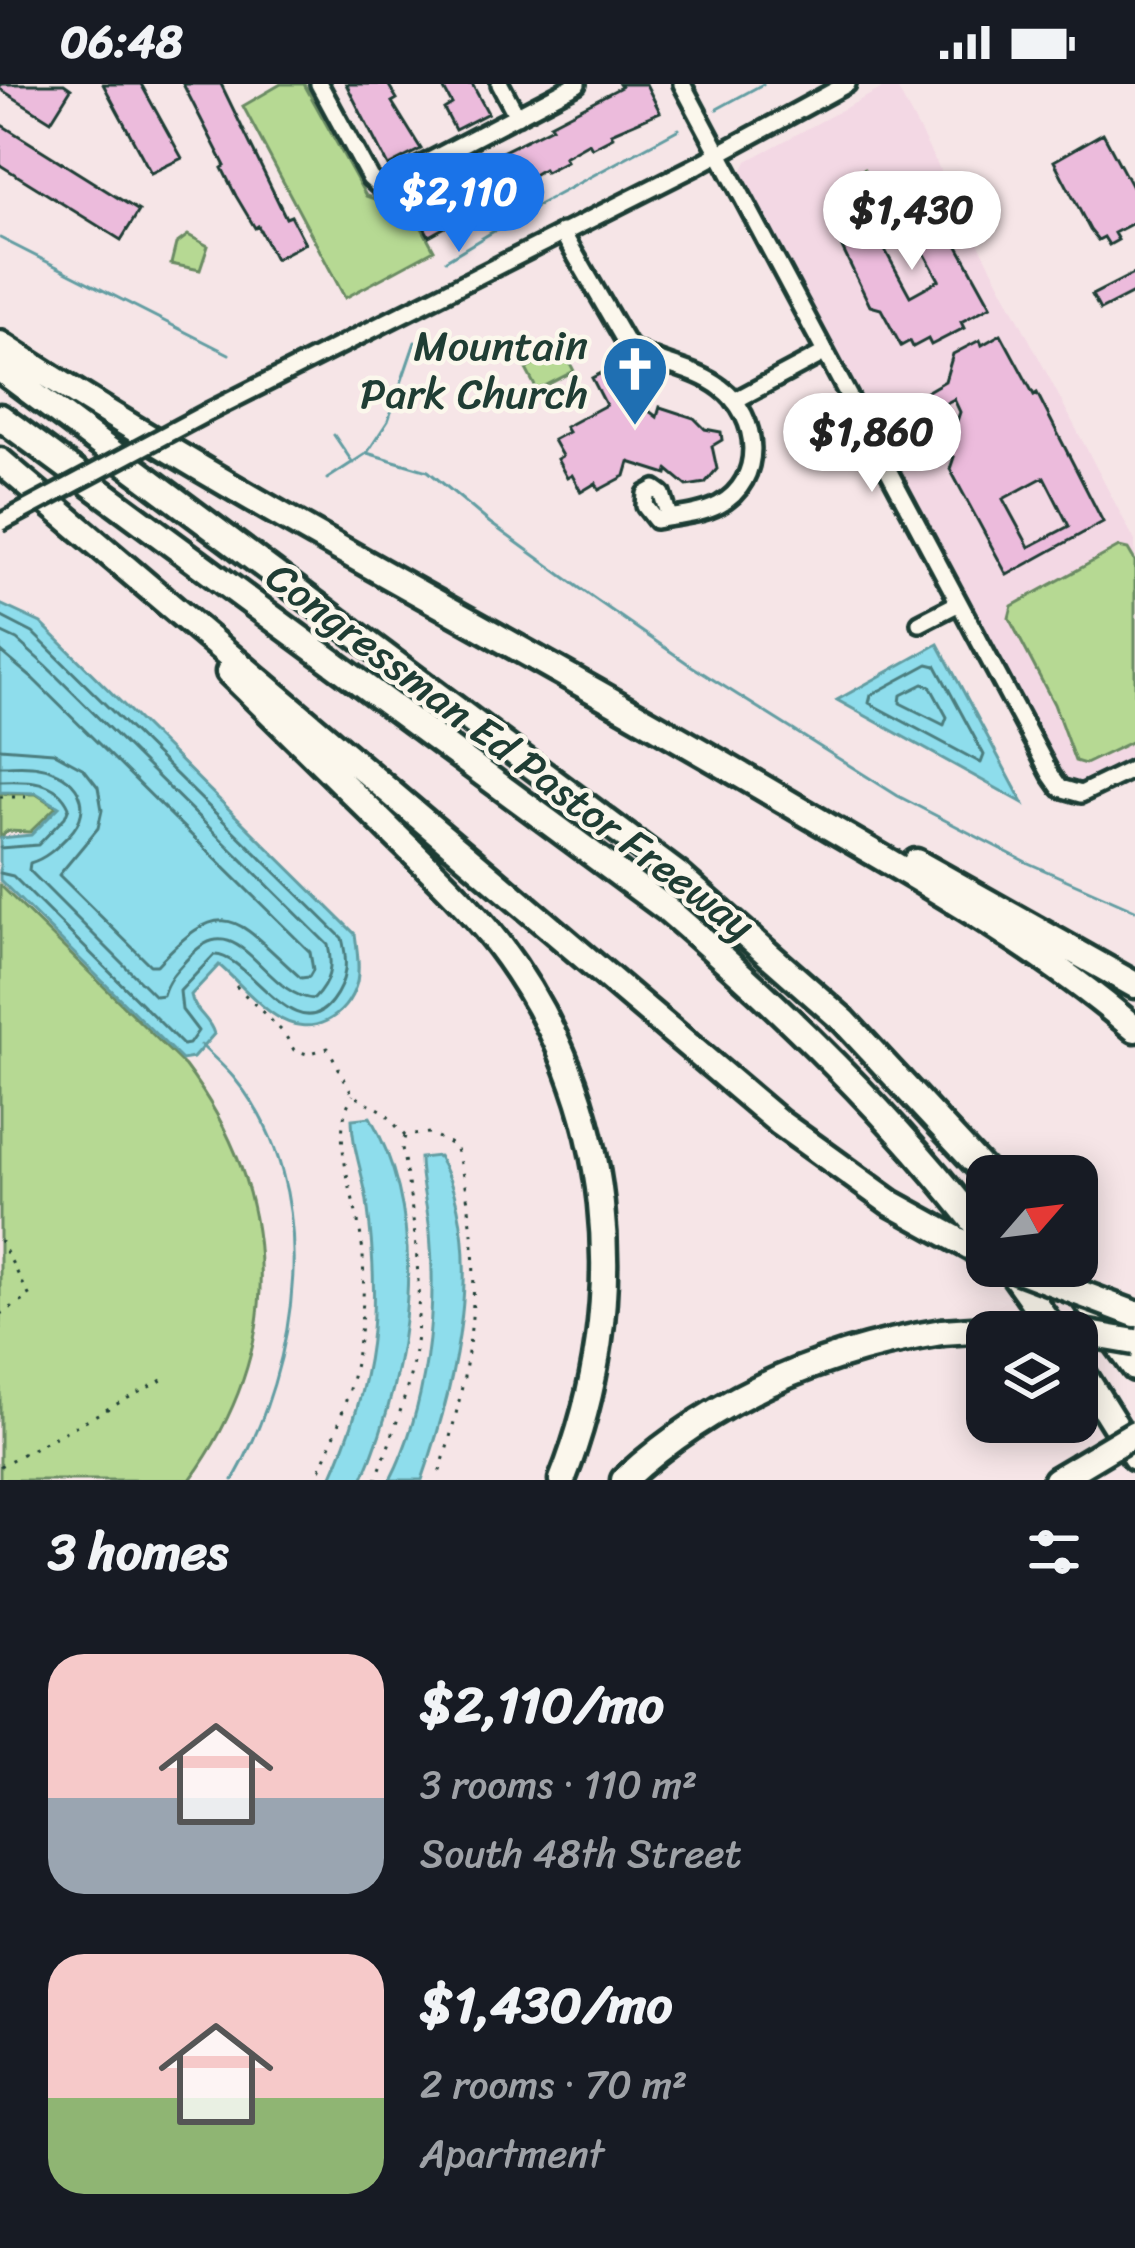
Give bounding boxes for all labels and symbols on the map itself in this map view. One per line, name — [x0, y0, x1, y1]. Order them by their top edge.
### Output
pin: $2,110 — [361, 153, 557, 255]
pin: $1,430 — [814, 171, 1010, 273]
place label: Mountain Park Church — [360, 309, 588, 431]
church icon: Mountain Park Church — [600, 334, 670, 428]
pin: $1,860 — [774, 393, 970, 495]
street label: Congressman Ed Pastor Freeway — [250, 541, 771, 960]
north arrow — [966, 1155, 1098, 1287]

